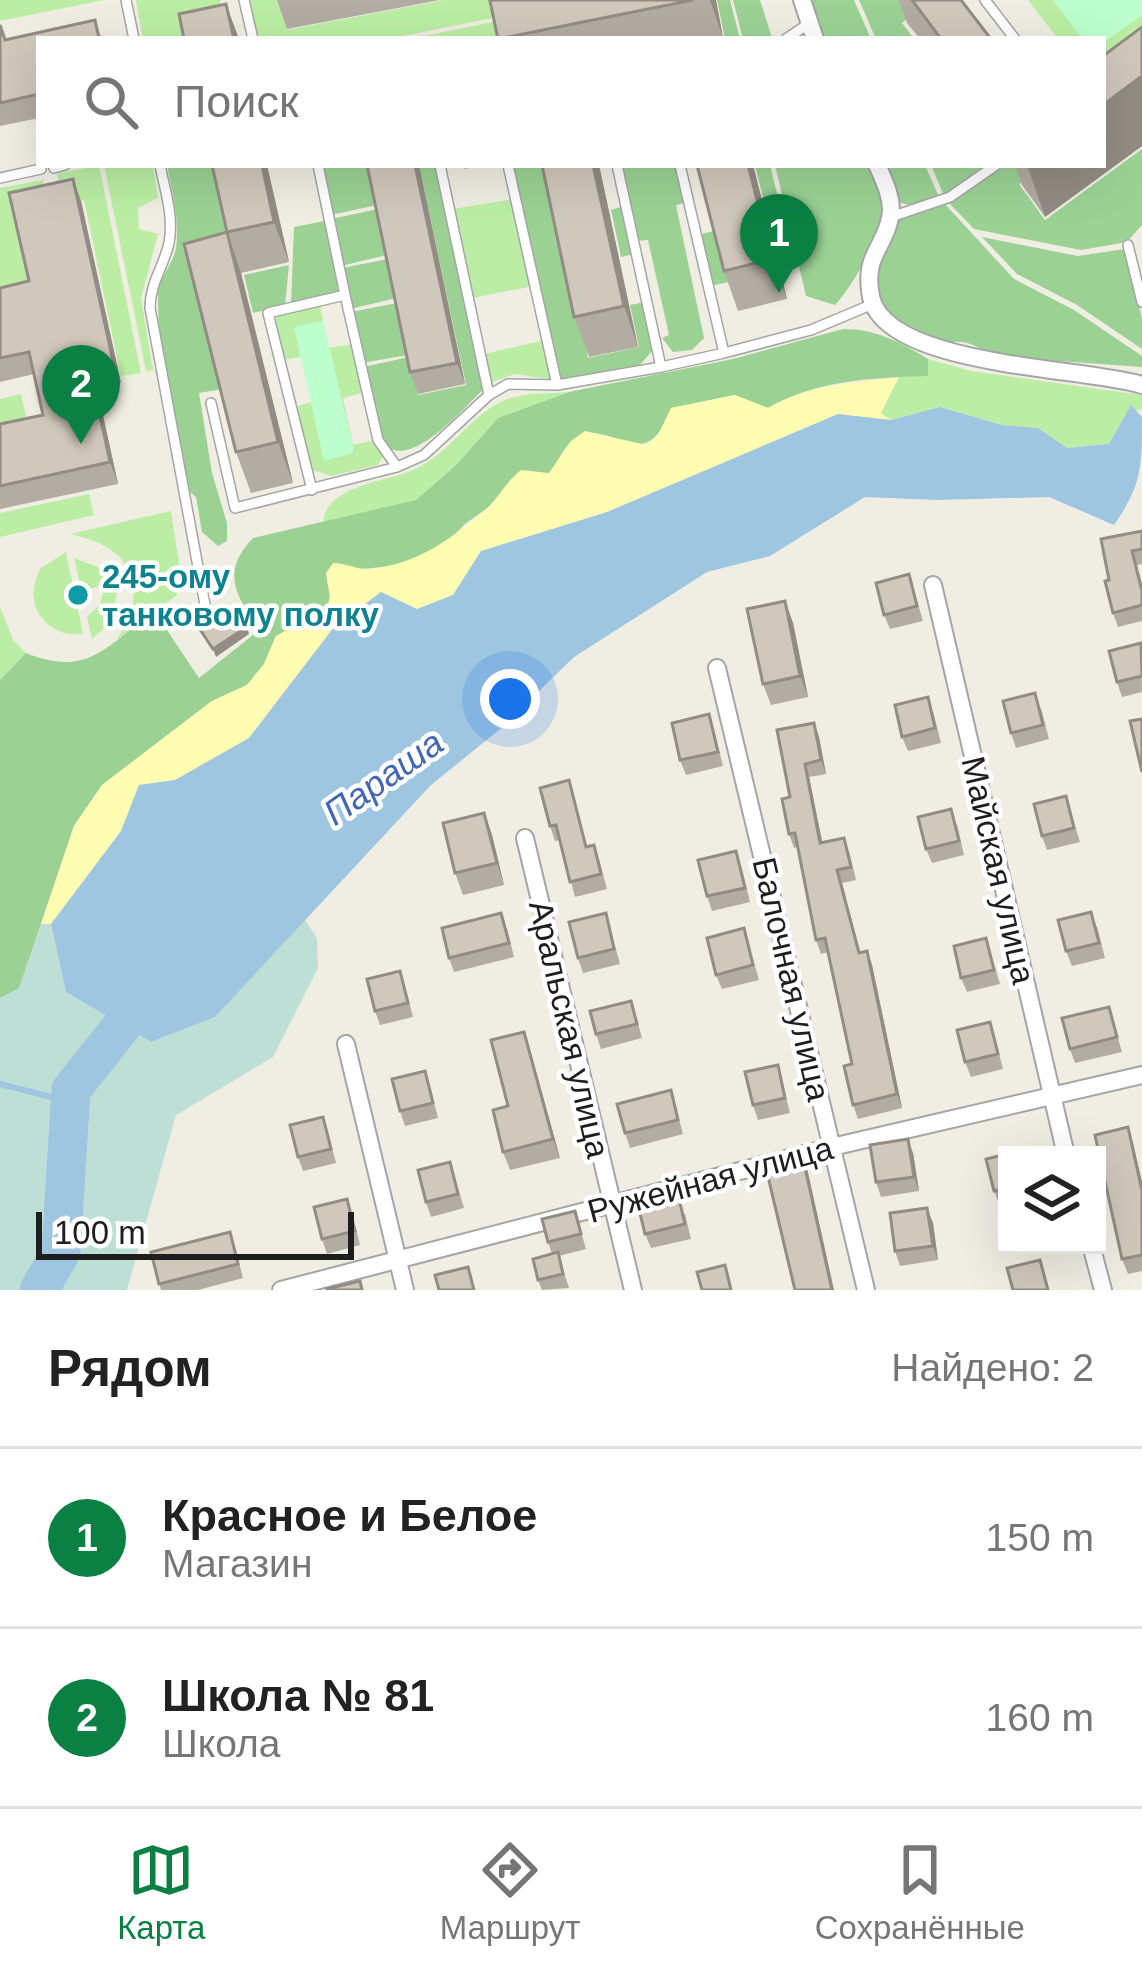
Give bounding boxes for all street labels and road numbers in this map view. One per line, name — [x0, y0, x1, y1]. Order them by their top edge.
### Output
street label: Майская улица — [954, 753, 1043, 988]
street label: Балочная улица — [746, 854, 838, 1105]
street label: Аральская улица — [522, 897, 617, 1162]
street label: Ружейная улица — [584, 1129, 837, 1230]

